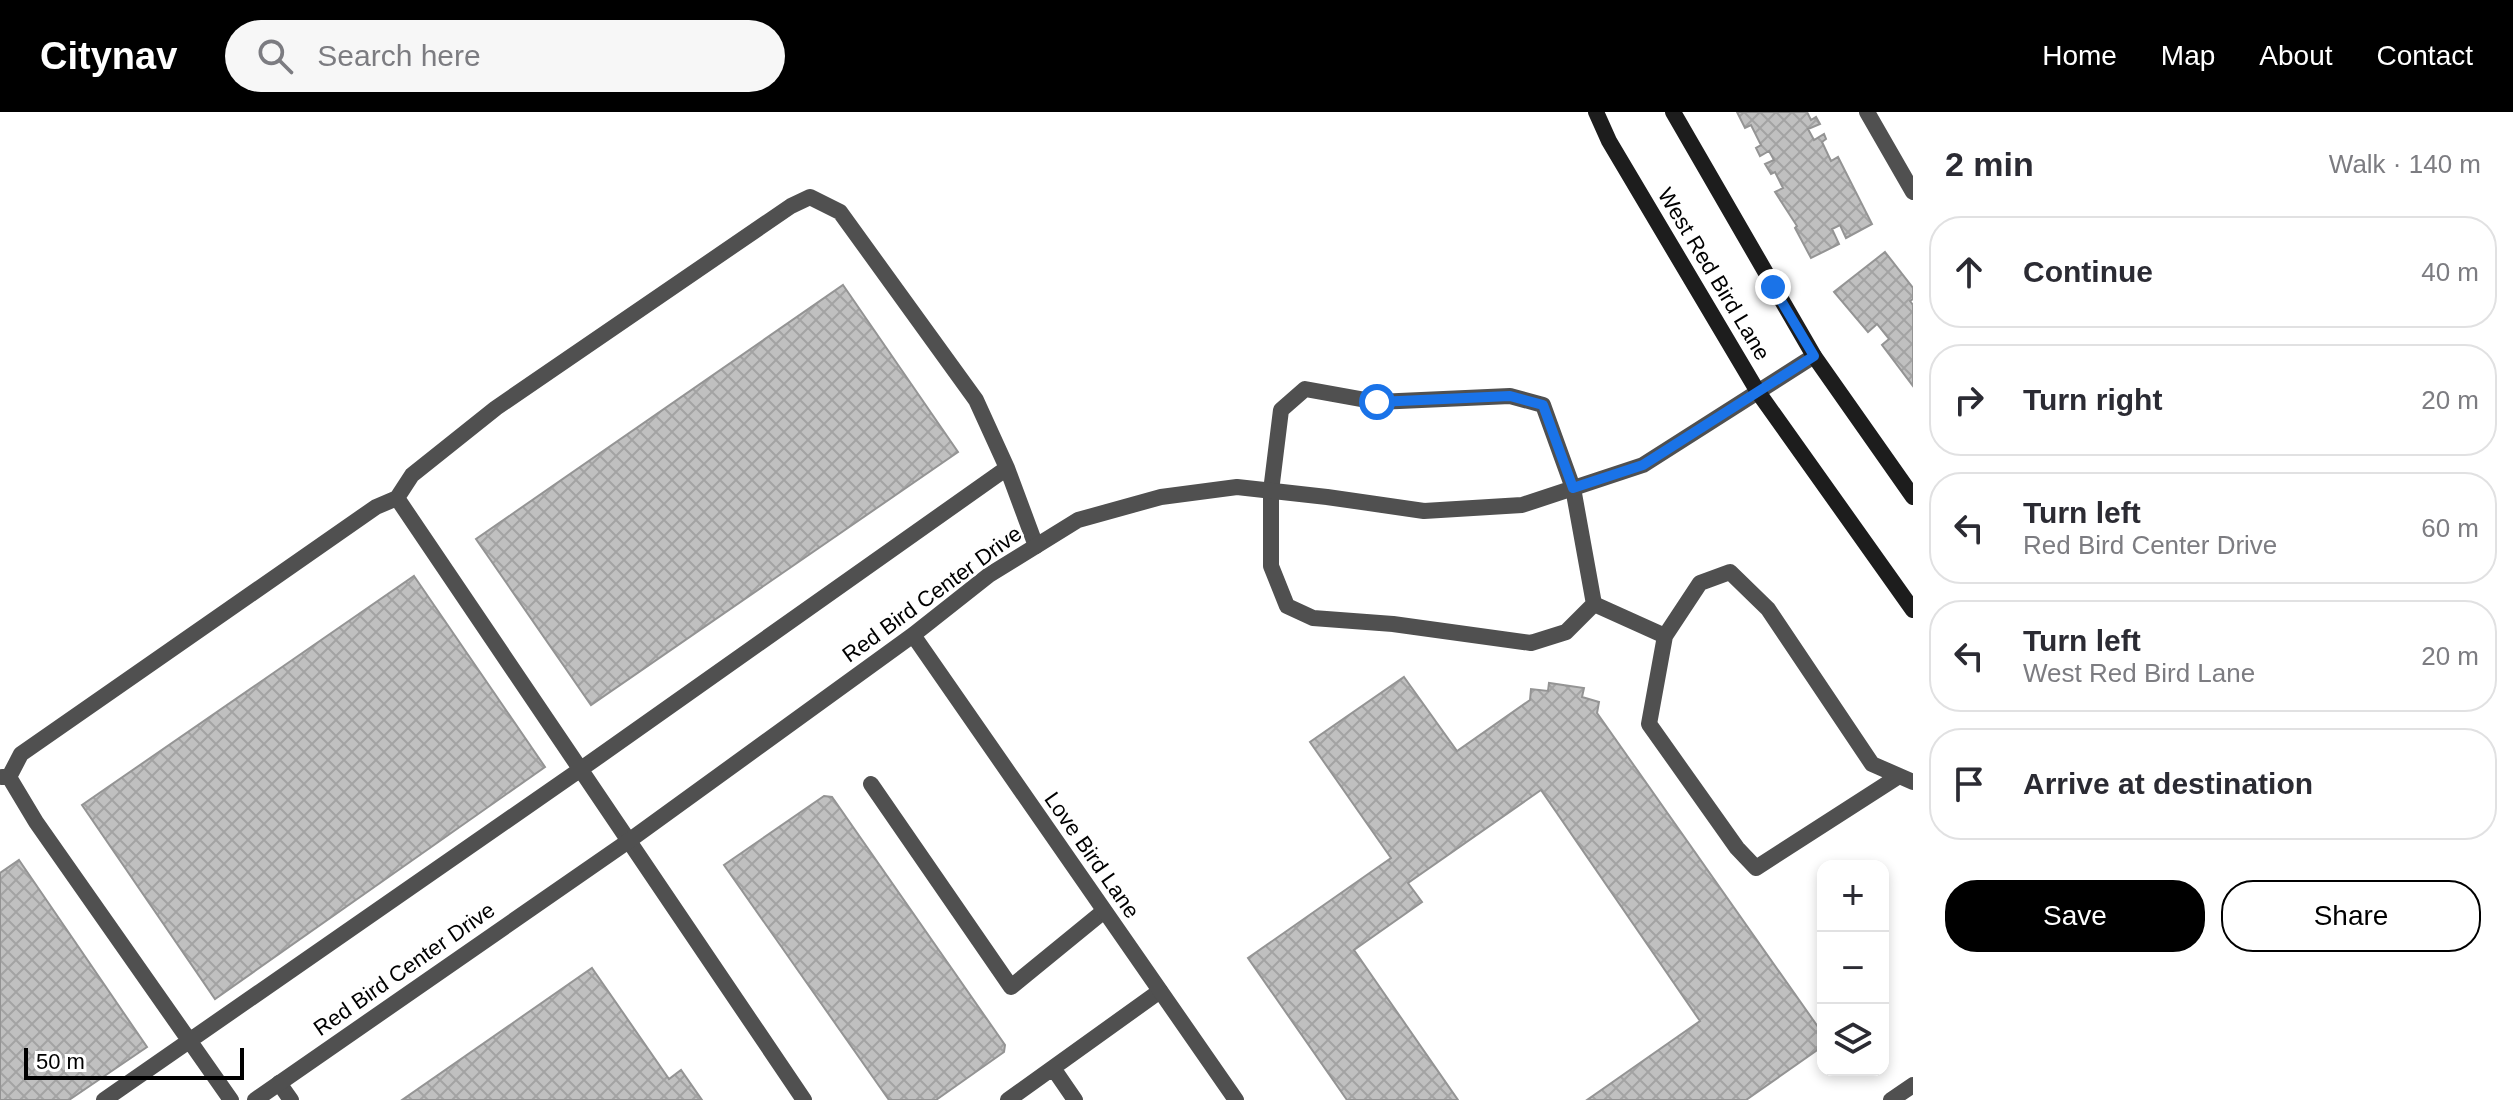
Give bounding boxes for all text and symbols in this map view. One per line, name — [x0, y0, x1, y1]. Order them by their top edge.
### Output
search box — [225, 20, 785, 92]
icon: search — [253, 34, 297, 78]
text: Citynav — [40, 35, 177, 77]
text: Search here — [317, 39, 481, 72]
text: Home — [2042, 40, 2117, 71]
text: Map — [2161, 40, 2215, 71]
text: About — [2259, 40, 2333, 71]
text: Contact — [2377, 40, 2473, 71]
text: 2 min — [1945, 145, 2034, 183]
text: Walk · 140 m — [2329, 149, 2481, 179]
street label: West Red Bird Lane — [1653, 183, 1775, 365]
icon: ahead — [1947, 250, 1991, 294]
text: Continue — [2023, 255, 2153, 288]
text: 40 m — [2421, 257, 2479, 287]
route end — [1755, 269, 1791, 305]
icon: right — [1947, 378, 1991, 422]
text: Turn right — [2023, 383, 2162, 416]
route start — [1359, 384, 1395, 420]
text: 20 m — [2421, 385, 2479, 415]
text: Turn left — [2023, 496, 2141, 529]
icon: left — [1947, 506, 1991, 550]
text: 60 m — [2421, 513, 2479, 543]
street label: Red Bird Center Drive — [838, 521, 1026, 667]
text: Red Bird Center Drive — [2023, 530, 2277, 560]
text: Turn left — [2023, 624, 2141, 657]
icon: left — [1947, 634, 1991, 678]
text: 20 m — [2421, 641, 2479, 671]
text: West Red Bird Lane — [2023, 658, 2255, 688]
icon: arrive — [1947, 762, 1991, 806]
text: Arrive at destination — [2023, 767, 2313, 800]
street label: Love Bird Lane — [1039, 787, 1145, 923]
map controls — [1817, 860, 1889, 1076]
button: + — [1817, 860, 1889, 932]
button: Save — [1945, 880, 2205, 952]
button: Share — [2221, 880, 2481, 952]
street label: Red Bird Center Drive — [309, 897, 499, 1041]
button: − — [1817, 932, 1889, 1004]
button: layers — [1817, 1004, 1889, 1076]
scale bar — [24, 1044, 244, 1080]
text: 50 m — [36, 1049, 85, 1074]

